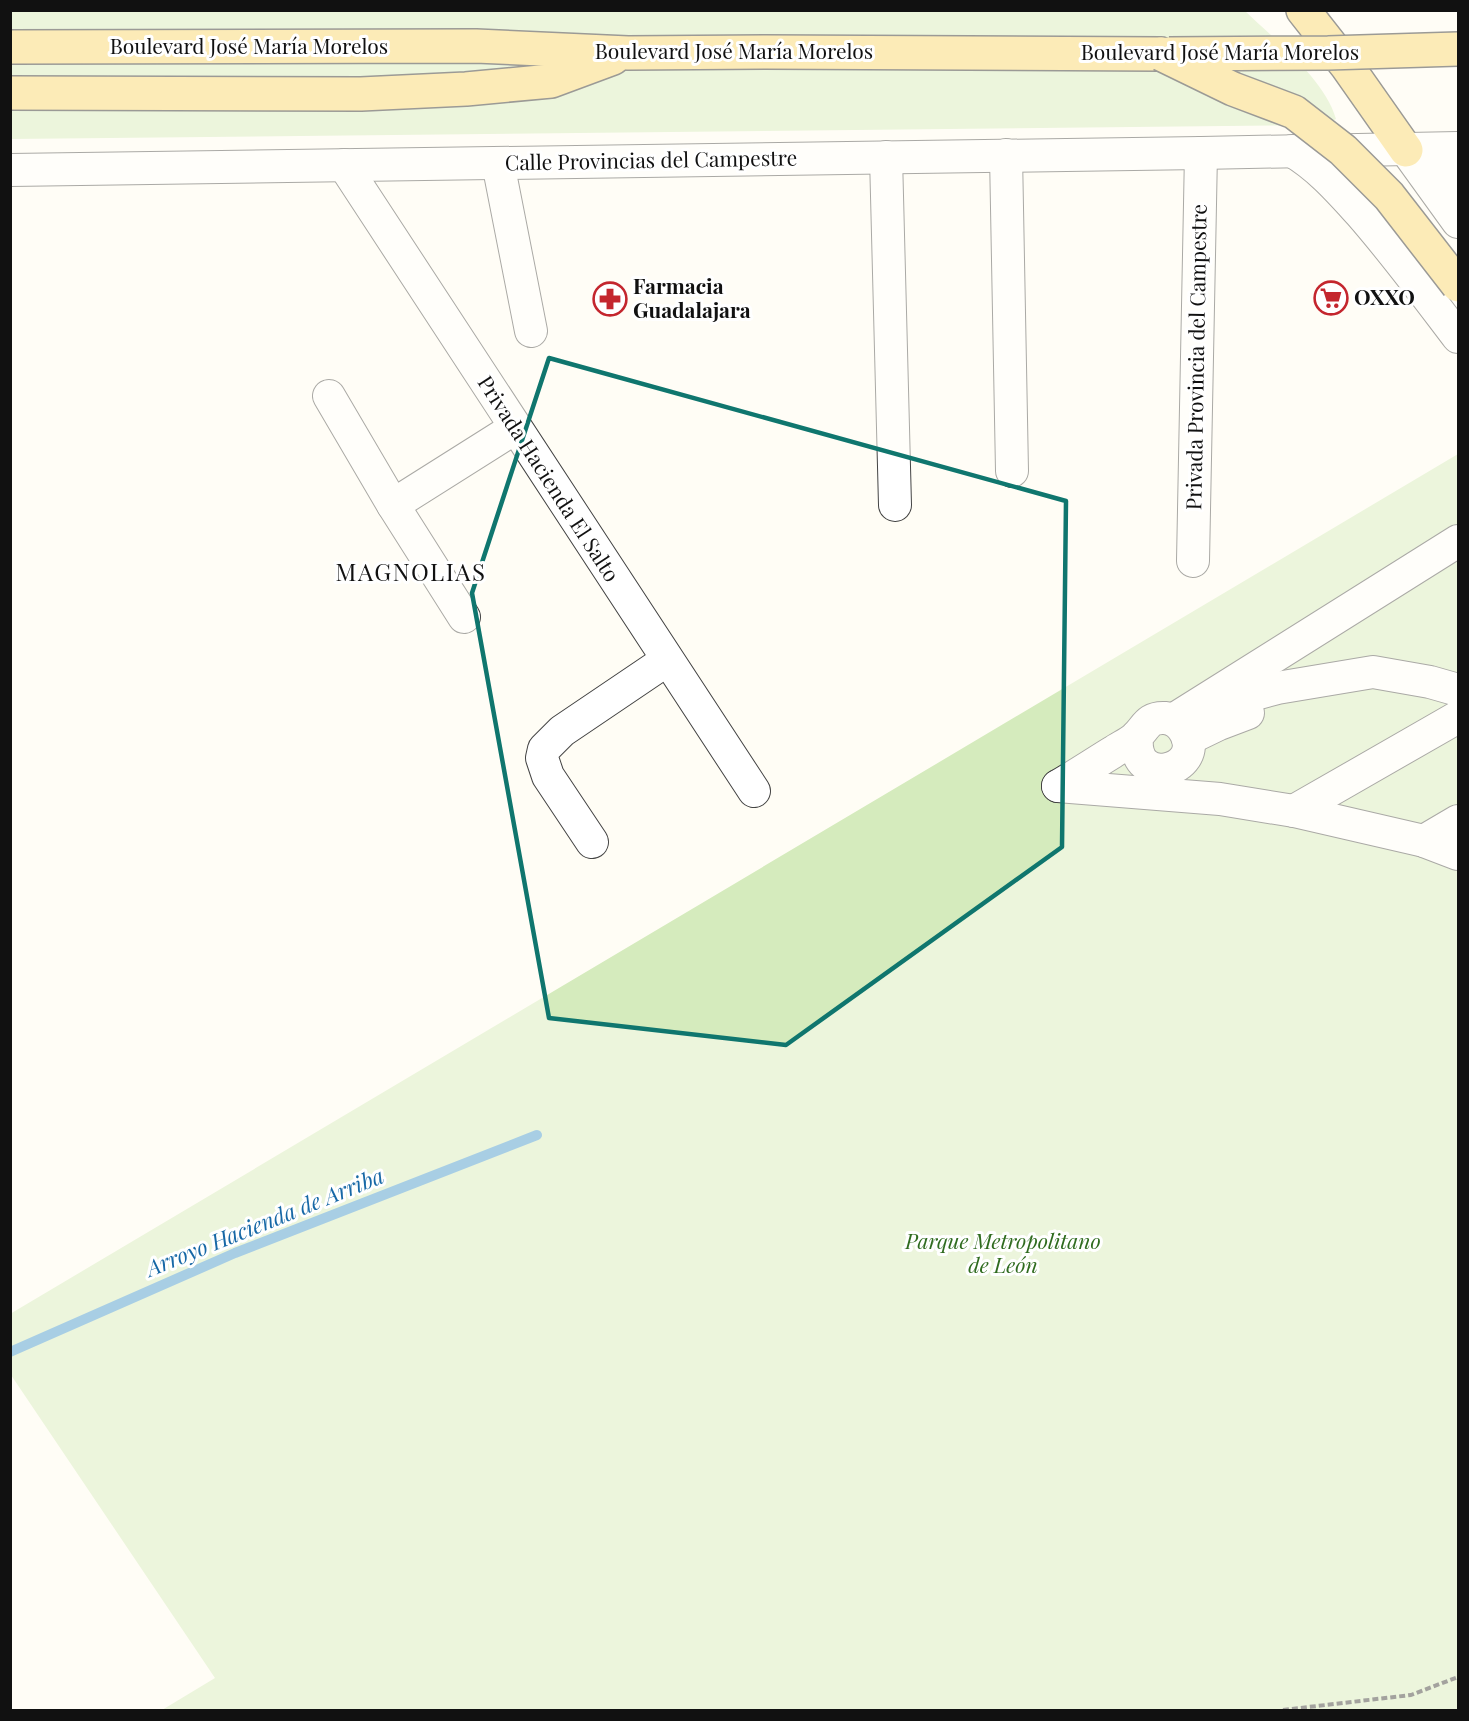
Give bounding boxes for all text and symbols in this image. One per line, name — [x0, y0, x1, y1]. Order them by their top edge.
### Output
street label: Boulevard José María Morelos — [110, 31, 388, 59]
street label: Boulevard José María Morelos — [595, 36, 873, 64]
street label: Boulevard José María Morelos — [1081, 37, 1359, 65]
street label: Calle Provincias del Campestre — [505, 142, 797, 176]
street label: Privada Provincia del Campestre — [1178, 204, 1212, 510]
place label: Farmacia Guadalajara — [633, 271, 751, 323]
supermarket icon: OXXO — [1313, 280, 1349, 316]
pharmacy icon: Farmacia Guadalajara — [592, 281, 628, 317]
place label: OXXO — [1354, 282, 1415, 310]
street label: Privada Hacienda El Salto — [473, 370, 627, 586]
district label: MAGNOLIAS — [336, 555, 486, 587]
water label: Arroyo Hacienda de Arriba — [139, 1160, 388, 1283]
park label: Parque Metropolitano de León — [904, 1226, 1101, 1278]

